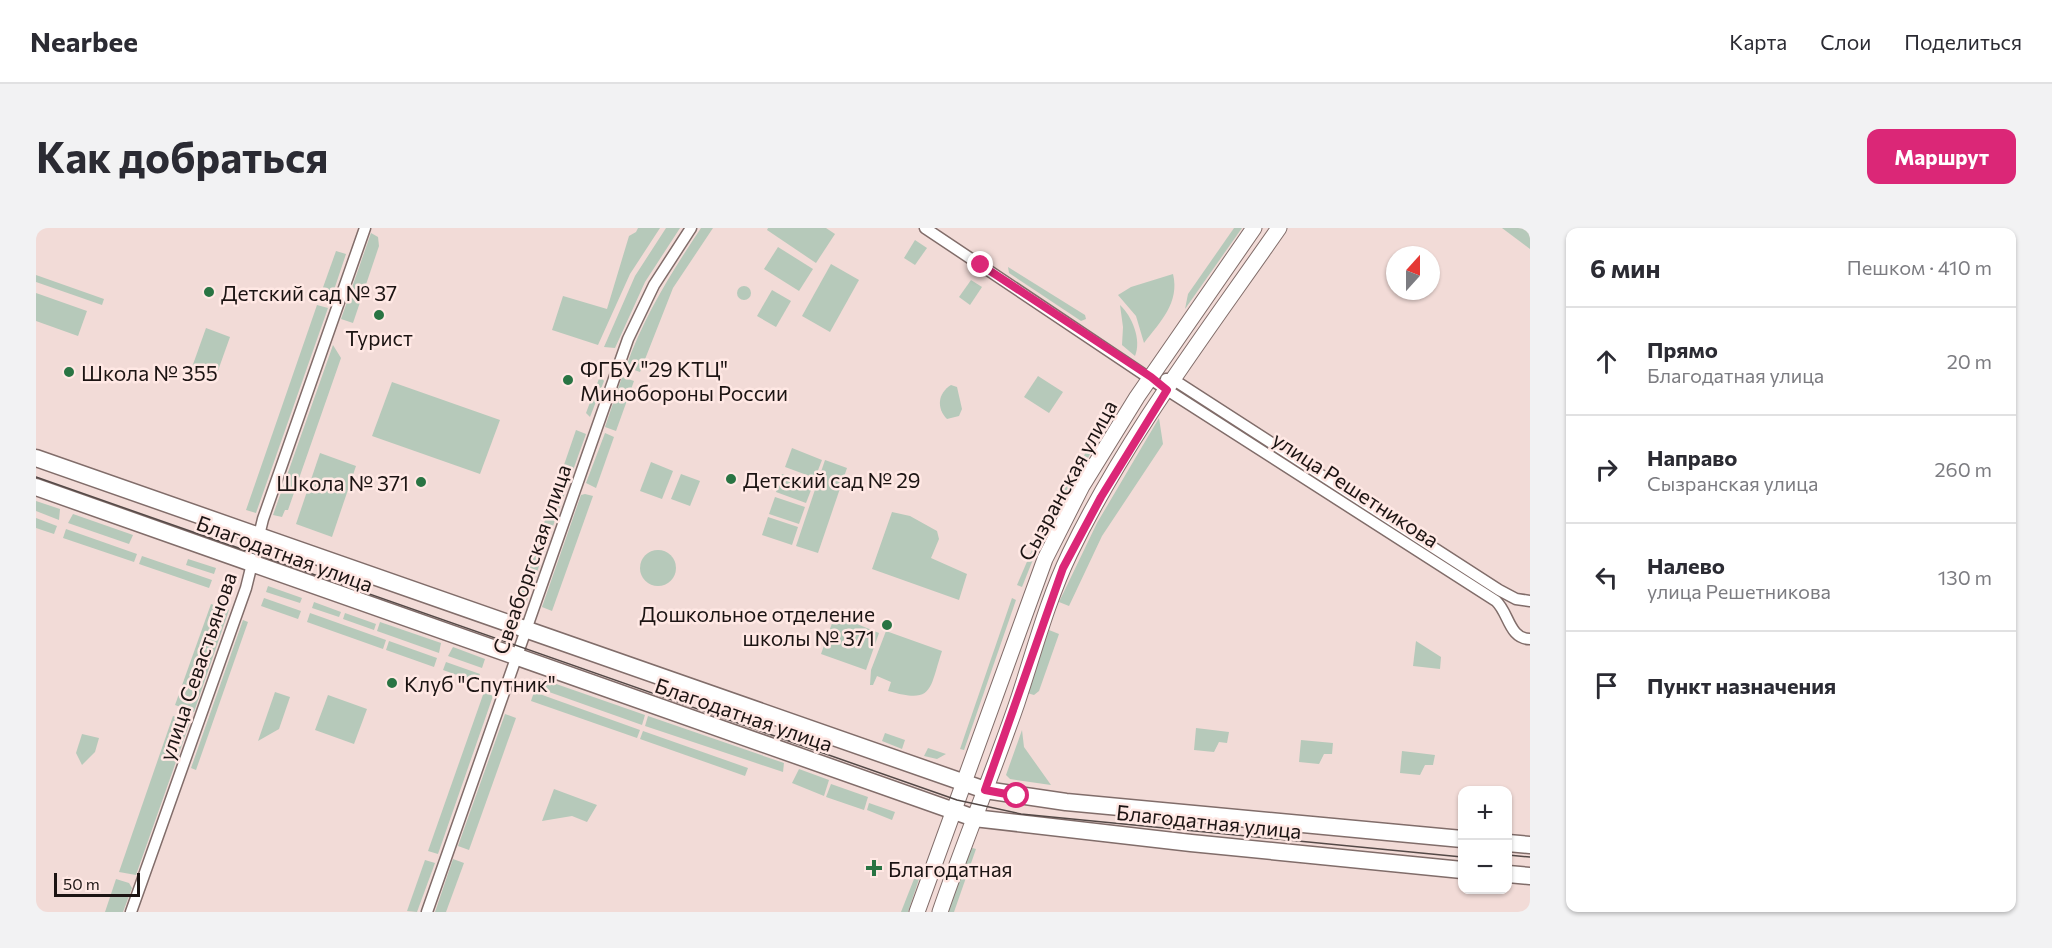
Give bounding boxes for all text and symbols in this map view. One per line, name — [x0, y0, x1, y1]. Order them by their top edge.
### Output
text: Nearbee — [30, 24, 138, 58]
text: Карта — [1729, 29, 1787, 54]
text: Слои — [1820, 29, 1871, 54]
text: Поделиться — [1904, 29, 2022, 54]
button: Маршрут — [1867, 129, 2016, 184]
text: Как добраться — [36, 130, 328, 182]
north arrow — [1386, 246, 1440, 300]
route end — [967, 251, 993, 277]
text: 6 мин — [1590, 252, 1660, 283]
text: Пешком · 410 m — [1847, 255, 1992, 279]
place label: Детский сад № 37 — [221, 280, 397, 305]
marker: Детский сад № 37 — [202, 285, 216, 299]
marker: Турист — [372, 308, 386, 322]
place label: Турист — [345, 325, 413, 350]
text: Прямо — [1647, 336, 1718, 363]
icon: ahead — [1590, 345, 1623, 378]
text: 20 m — [1947, 349, 1992, 373]
place label: ФГБУ "29 КТЦ" Минобороны России — [580, 356, 788, 405]
place label: Школа № 355 — [81, 360, 218, 385]
text: Благодатная улица — [1647, 363, 1824, 387]
marker: Школа № 355 — [62, 365, 76, 379]
marker: ФГБУ "29 КТЦ" Минобороны России — [561, 373, 575, 387]
street label: Сызранская улица — [1012, 395, 1122, 565]
street label: улица Решетникова — [1268, 426, 1444, 552]
text: Направо — [1647, 444, 1737, 471]
icon: right — [1590, 453, 1623, 486]
text: 260 m — [1934, 457, 1992, 481]
street label: Свеаборгская улица — [487, 461, 575, 657]
place label: Детский сад № 29 — [743, 467, 921, 492]
place label: Школа № 371 — [276, 470, 409, 495]
text: Сызранская улица — [1647, 471, 1818, 495]
marker: Детский сад № 29 — [724, 472, 738, 486]
marker: Школа № 371 — [414, 475, 428, 489]
street label: Благодатная улица — [193, 509, 377, 597]
text: Налево — [1647, 552, 1725, 579]
icon: left — [1590, 561, 1623, 594]
text: 130 m — [1938, 565, 1992, 589]
street label: улица Севастьянова — [153, 569, 241, 763]
text: улица Решетникова — [1647, 579, 1831, 603]
place label: Дошкольное отделение школы № 371 — [639, 601, 875, 650]
marker: Дошкольное отделение школы № 371 — [880, 618, 894, 632]
icon: arrive — [1590, 669, 1623, 702]
place label: Клуб "Спутник" — [404, 671, 556, 696]
street label: Благодатная улица — [652, 672, 836, 756]
text: Пункт назначения — [1647, 672, 1836, 699]
marker: Клуб "Спутник" — [385, 676, 399, 690]
route start — [1003, 782, 1029, 808]
map controls — [1458, 786, 1512, 894]
button: + — [1458, 786, 1512, 840]
street label: Благодатная улица — [1115, 799, 1303, 843]
button: − — [1458, 840, 1512, 894]
place label: Благодатная — [888, 856, 1013, 881]
marker: Благодатная — [865, 859, 883, 877]
scale bar — [54, 870, 140, 898]
text: 50 m — [63, 874, 100, 893]

